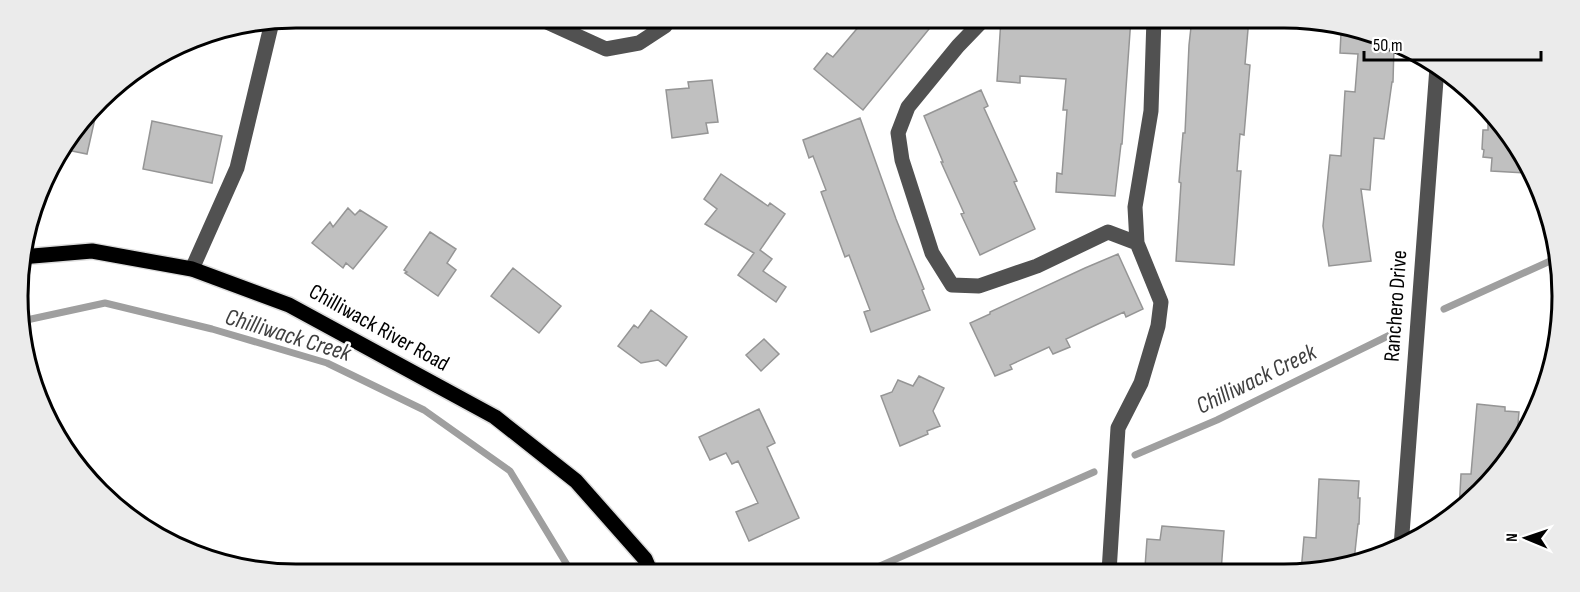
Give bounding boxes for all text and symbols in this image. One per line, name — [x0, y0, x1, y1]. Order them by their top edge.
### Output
scale bar — [1364, 24, 1541, 62]
text: 50 m — [1373, 35, 1403, 56]
street label: Ranchero Drive — [1379, 249, 1413, 363]
street label: Chilliwack River Road — [304, 278, 454, 378]
water label: Chilliwack Creek — [222, 302, 355, 368]
water label: Chilliwack Creek — [1191, 337, 1322, 421]
north arrow — [1496, 508, 1556, 568]
text: N — [1503, 533, 1522, 542]

